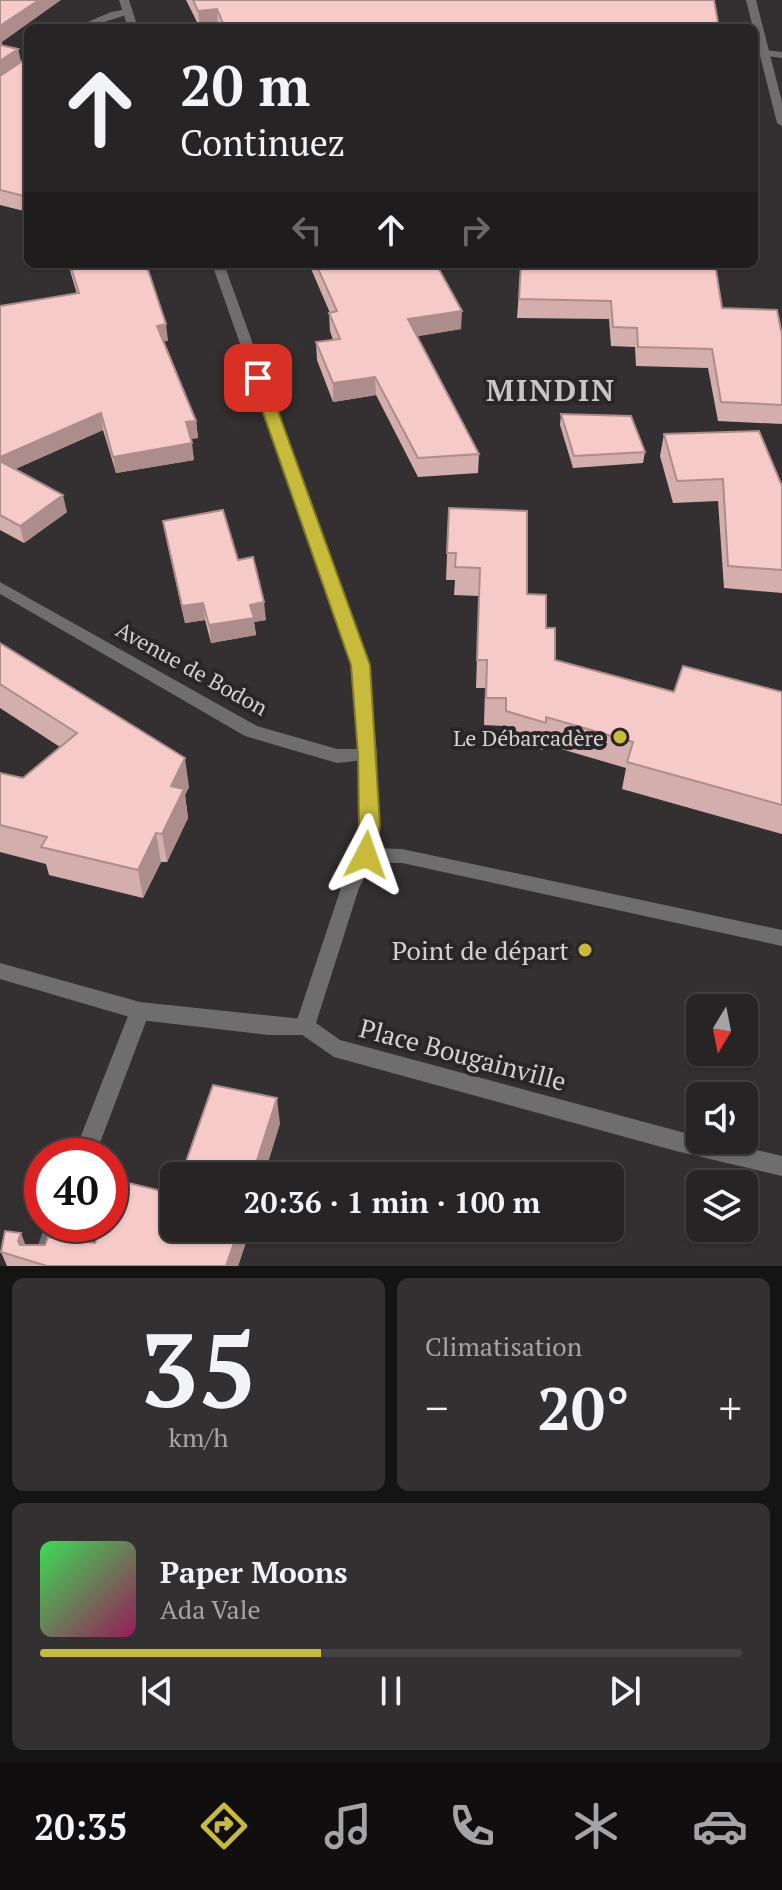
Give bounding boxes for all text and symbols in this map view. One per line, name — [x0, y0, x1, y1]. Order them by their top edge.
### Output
text: 20 m — [180, 48, 310, 122]
icon: ahead — [48, 56, 152, 160]
text: Continuez — [180, 119, 345, 166]
icon: left — [285, 208, 329, 252]
icon: ahead — [369, 208, 413, 252]
icon: right — [453, 208, 497, 252]
pin — [224, 344, 292, 412]
icon: arrive — [236, 356, 280, 400]
district label: MINDIN — [486, 370, 616, 410]
street label: Avenue de Bodon — [111, 614, 273, 722]
place label: Le Débarcadère — [453, 723, 604, 752]
marker: Le Débarcadère — [611, 728, 629, 746]
position arrow — [324, 813, 408, 897]
place label: Point de départ — [392, 933, 569, 967]
marker: Point de départ — [576, 941, 594, 959]
north arrow — [686, 994, 758, 1066]
map controls — [686, 994, 758, 1242]
street label: Place Bougainville — [356, 1010, 570, 1098]
button: sound — [686, 1082, 758, 1154]
speed limit sign: 40 — [24, 1138, 128, 1242]
button: layers — [686, 1170, 758, 1242]
text: 20:36 · 1 min · 100 m — [244, 1182, 540, 1222]
text: 35 — [140, 1299, 257, 1437]
text: Climatisation — [425, 1329, 582, 1363]
text: 20° — [537, 1368, 630, 1447]
text: − — [425, 1378, 448, 1437]
text: + — [719, 1378, 742, 1437]
text: km/h — [168, 1420, 229, 1454]
text: Paper Moons — [160, 1552, 348, 1592]
text: Ada Vale — [160, 1592, 261, 1626]
icon: previous — [135, 1669, 179, 1713]
icon: pause — [369, 1669, 413, 1713]
icon: next — [603, 1669, 647, 1713]
icon: directions — [196, 1798, 252, 1854]
icon: music — [320, 1798, 376, 1854]
icon: phone — [444, 1798, 500, 1854]
icon: climate — [568, 1798, 624, 1854]
icon: car — [692, 1798, 748, 1854]
text: 20:35 — [34, 1803, 128, 1850]

